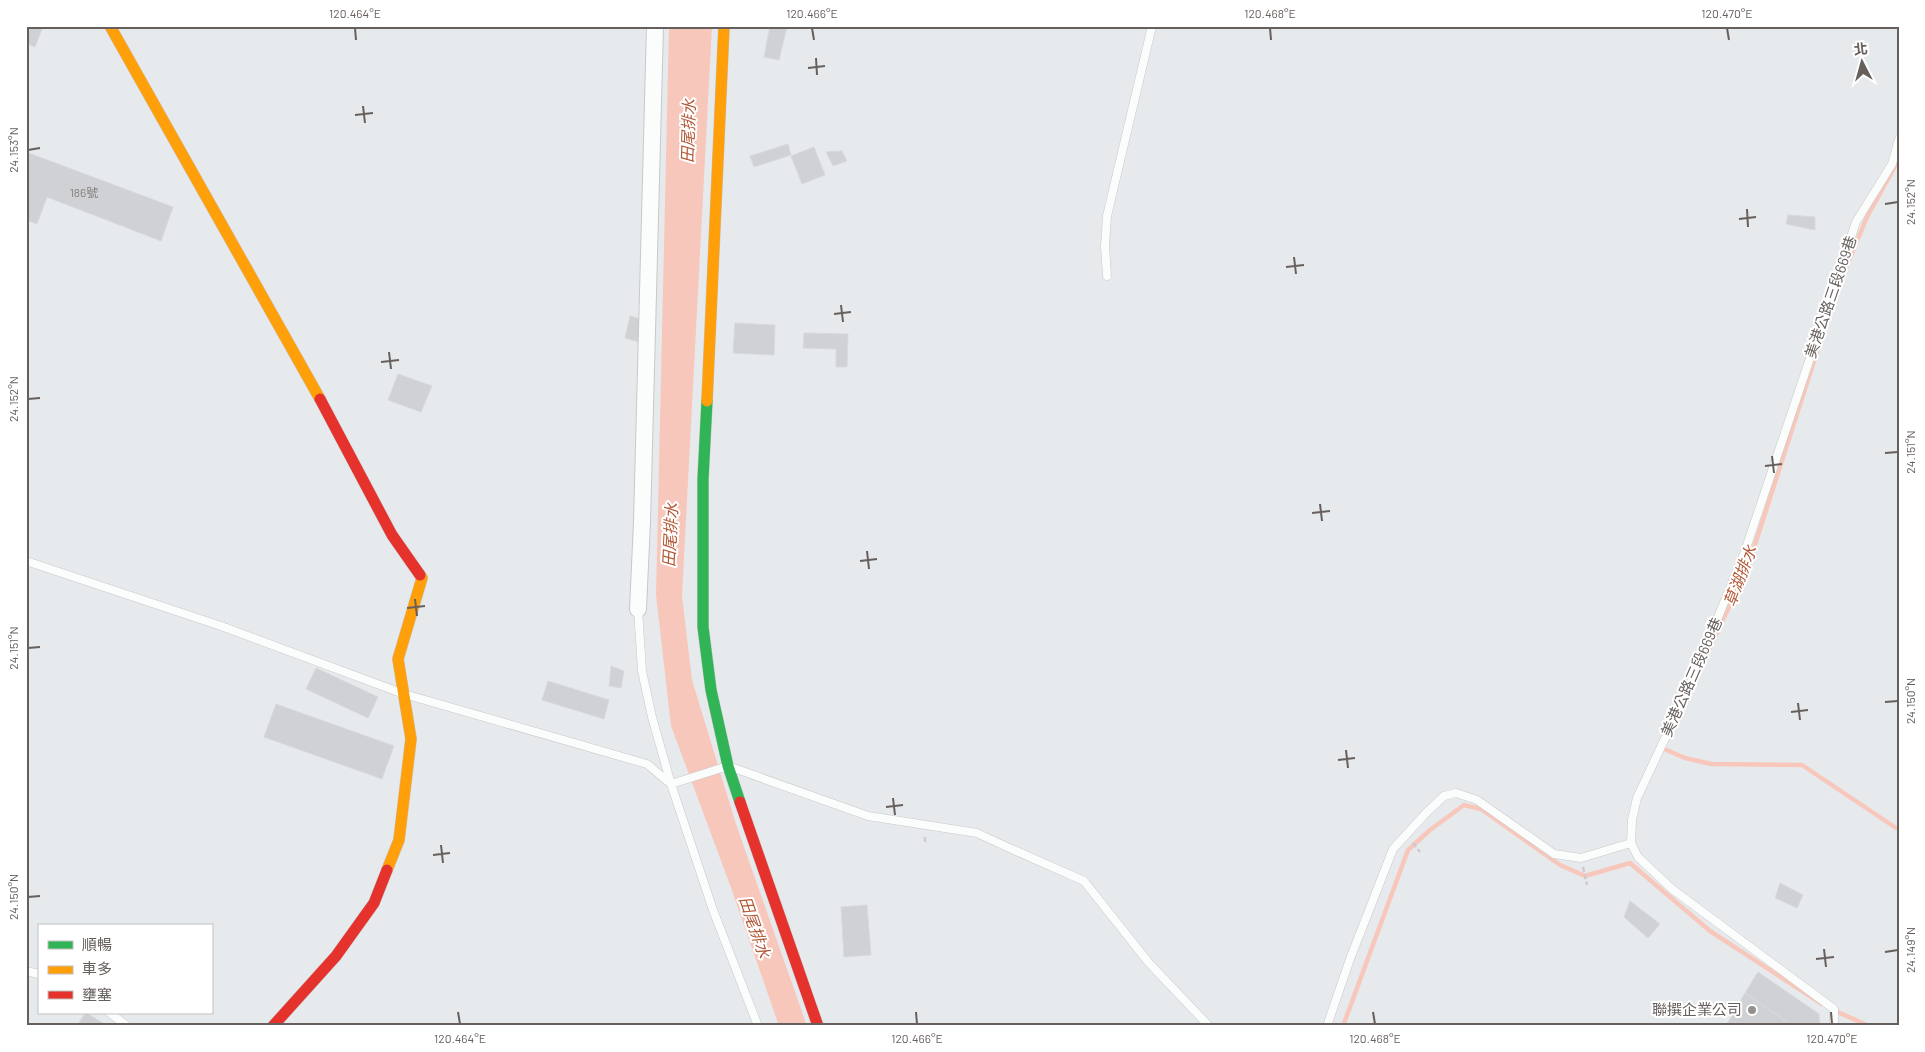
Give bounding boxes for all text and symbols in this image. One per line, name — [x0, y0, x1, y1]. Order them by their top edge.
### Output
text: 120.464°E — [329, 6, 381, 20]
text: 120.466°E — [786, 6, 838, 20]
text: 120.468°E — [1244, 6, 1296, 20]
text: 120.470°E — [1701, 6, 1753, 20]
north arrow — [1838, 38, 1888, 88]
text: 北 — [1853, 39, 1868, 58]
water label: 田尾排水 — [677, 98, 698, 163]
text: 24.153°N — [6, 127, 20, 173]
text: 24.152°N — [1903, 179, 1917, 225]
house number: 186號 — [70, 185, 98, 199]
street label: 美港公路三段669巷 — [1801, 233, 1859, 360]
text: 24.152°N — [6, 376, 20, 422]
text: 24.151°N — [1903, 430, 1917, 474]
water label: 田尾排水 — [658, 502, 681, 567]
water label: 草湖排水 — [1719, 542, 1760, 609]
street label: 美港公路三段669巷 — [1657, 614, 1725, 739]
text: 24.151°N — [6, 626, 20, 670]
text: 24.150°N — [1903, 678, 1917, 724]
text: 24.150°N — [6, 874, 20, 920]
water label: 田尾排水 — [736, 893, 775, 961]
legend — [38, 924, 212, 1014]
text: 24.149°N — [1903, 927, 1917, 973]
text: 順暢 — [82, 935, 112, 953]
text: 車多 — [82, 959, 112, 977]
text: 壅塞 — [82, 985, 112, 1003]
place label: 聯撰企業公司 — [1652, 1000, 1742, 1018]
marker: 聯撰企業公司 — [1746, 1004, 1758, 1016]
text: 120.464°E — [434, 1031, 486, 1045]
text: 120.466°E — [891, 1031, 943, 1045]
text: 120.468°E — [1349, 1031, 1401, 1045]
text: 120.470°E — [1806, 1031, 1858, 1045]

